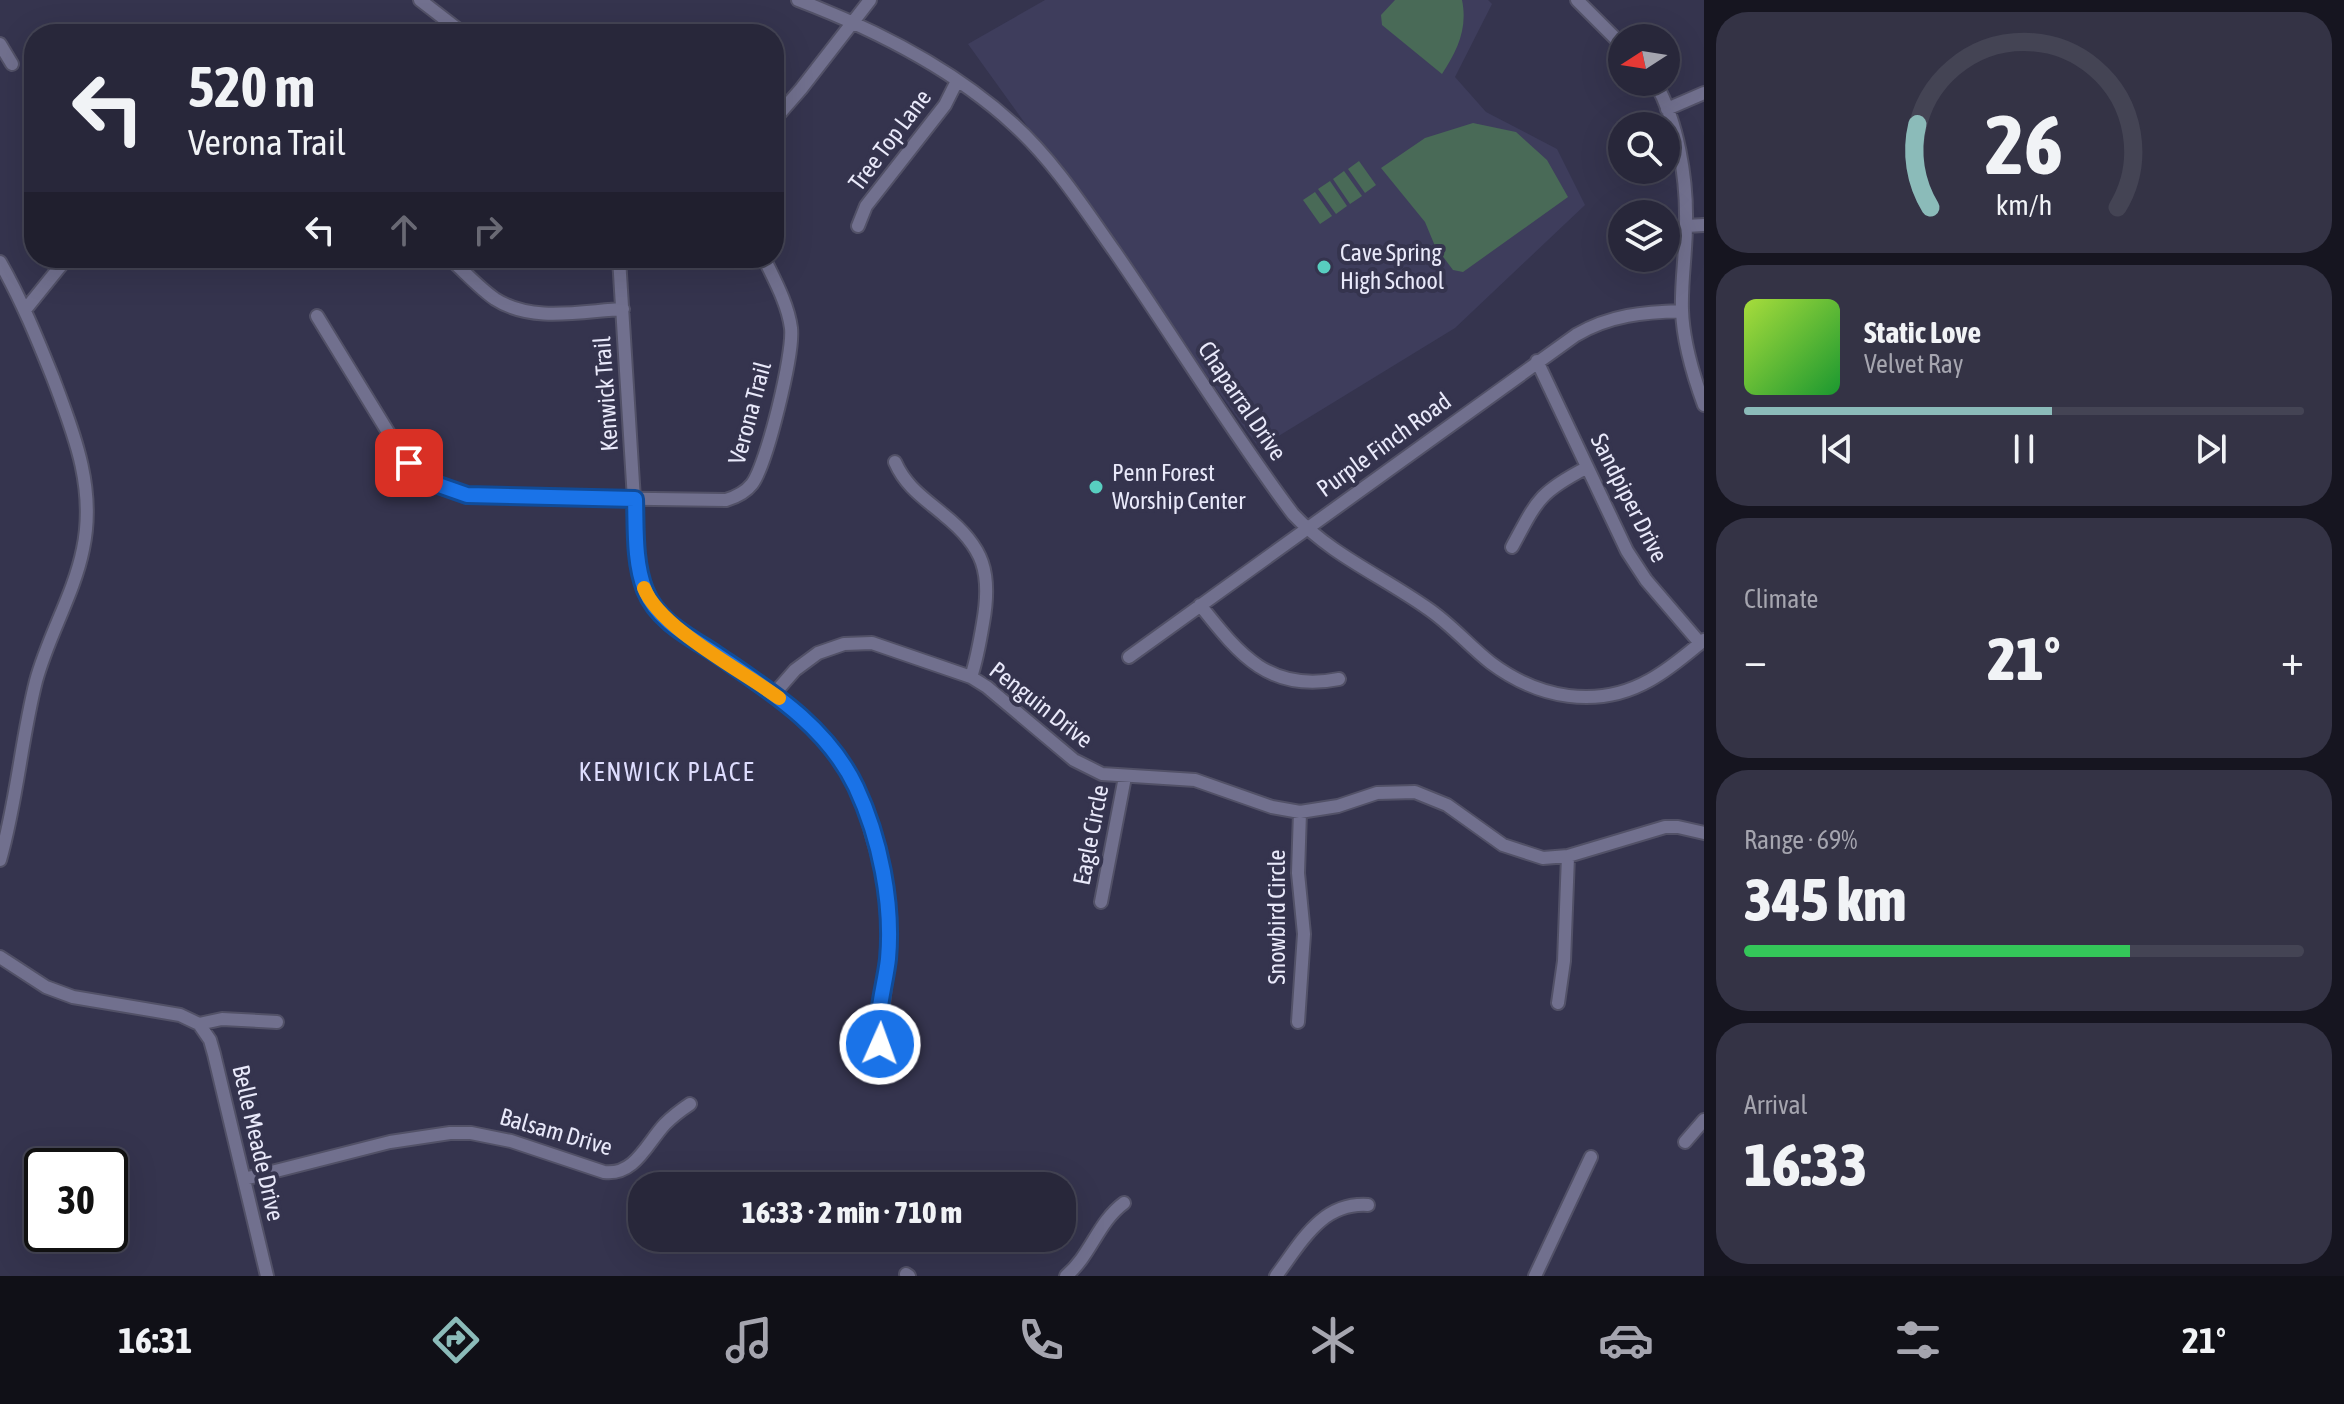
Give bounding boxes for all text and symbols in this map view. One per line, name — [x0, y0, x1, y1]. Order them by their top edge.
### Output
north arrow — [1608, 24, 1680, 96]
map controls — [1608, 24, 1680, 272]
text: 520 m — [188, 55, 315, 119]
icon: left — [56, 56, 160, 160]
street label: Tree Top Lane — [843, 84, 936, 195]
text: 26 — [1985, 96, 2063, 192]
button: search — [1608, 112, 1680, 184]
text: Verona Trail — [188, 121, 346, 163]
text: km/h — [1996, 189, 2052, 222]
button: layers — [1608, 200, 1680, 272]
icon: left — [298, 208, 342, 252]
icon: ahead — [382, 208, 426, 252]
icon: right — [466, 208, 510, 252]
place label: Cave Spring High School — [1340, 239, 1445, 294]
marker: Cave Spring High School — [1315, 258, 1333, 276]
text: Static Love — [1864, 315, 1981, 349]
street label: Kenwick Trail — [588, 335, 623, 452]
street label: Chaparral Drive — [1193, 336, 1292, 465]
text: Velvet Ray — [1864, 349, 1964, 379]
street label: Verona Trail — [723, 358, 776, 467]
street label: Purple Finch Road — [1312, 387, 1456, 502]
icon: previous — [1815, 427, 1859, 471]
icon: pause — [2002, 427, 2046, 471]
icon: next — [2189, 427, 2233, 471]
pin — [375, 429, 443, 497]
street label: Sandpiper Drive — [1586, 429, 1673, 566]
icon: arrive — [387, 441, 431, 485]
place label: Penn Forest Worship Center — [1112, 459, 1246, 514]
marker: Penn Forest Worship Center — [1087, 478, 1105, 496]
text: Climate — [1744, 584, 1818, 614]
text: 21° — [1988, 624, 2060, 693]
text: − — [1744, 634, 1767, 684]
text: + — [2281, 634, 2304, 684]
street label: Penguin Drive — [985, 656, 1098, 753]
district label: KENWICK PLACE — [579, 757, 755, 787]
street label: Eagle Circle — [1068, 783, 1113, 887]
text: Range · 69% — [1744, 825, 1857, 855]
street label: Snowbird Circle — [1263, 849, 1290, 985]
text: 345 km — [1744, 865, 1906, 934]
position arrow — [838, 1002, 922, 1086]
street label: Belle Meade Drive — [227, 1062, 290, 1223]
text: Arrival — [1744, 1090, 1808, 1120]
street label: Balsam Drive — [497, 1103, 615, 1160]
text: 16:33 — [1744, 1130, 1867, 1199]
speed limit sign: 30 — [24, 1148, 128, 1252]
text: 16:33 · 2 min · 710 m — [742, 1195, 962, 1229]
icon: directions — [428, 1312, 484, 1368]
icon: music — [721, 1312, 777, 1368]
icon: phone — [1013, 1312, 1069, 1368]
icon: climate — [1305, 1312, 1361, 1368]
icon: car — [1598, 1312, 1654, 1368]
icon: filters — [1890, 1312, 1946, 1368]
text: 16:31 — [118, 1319, 192, 1361]
text: 21° — [2182, 1319, 2226, 1361]

